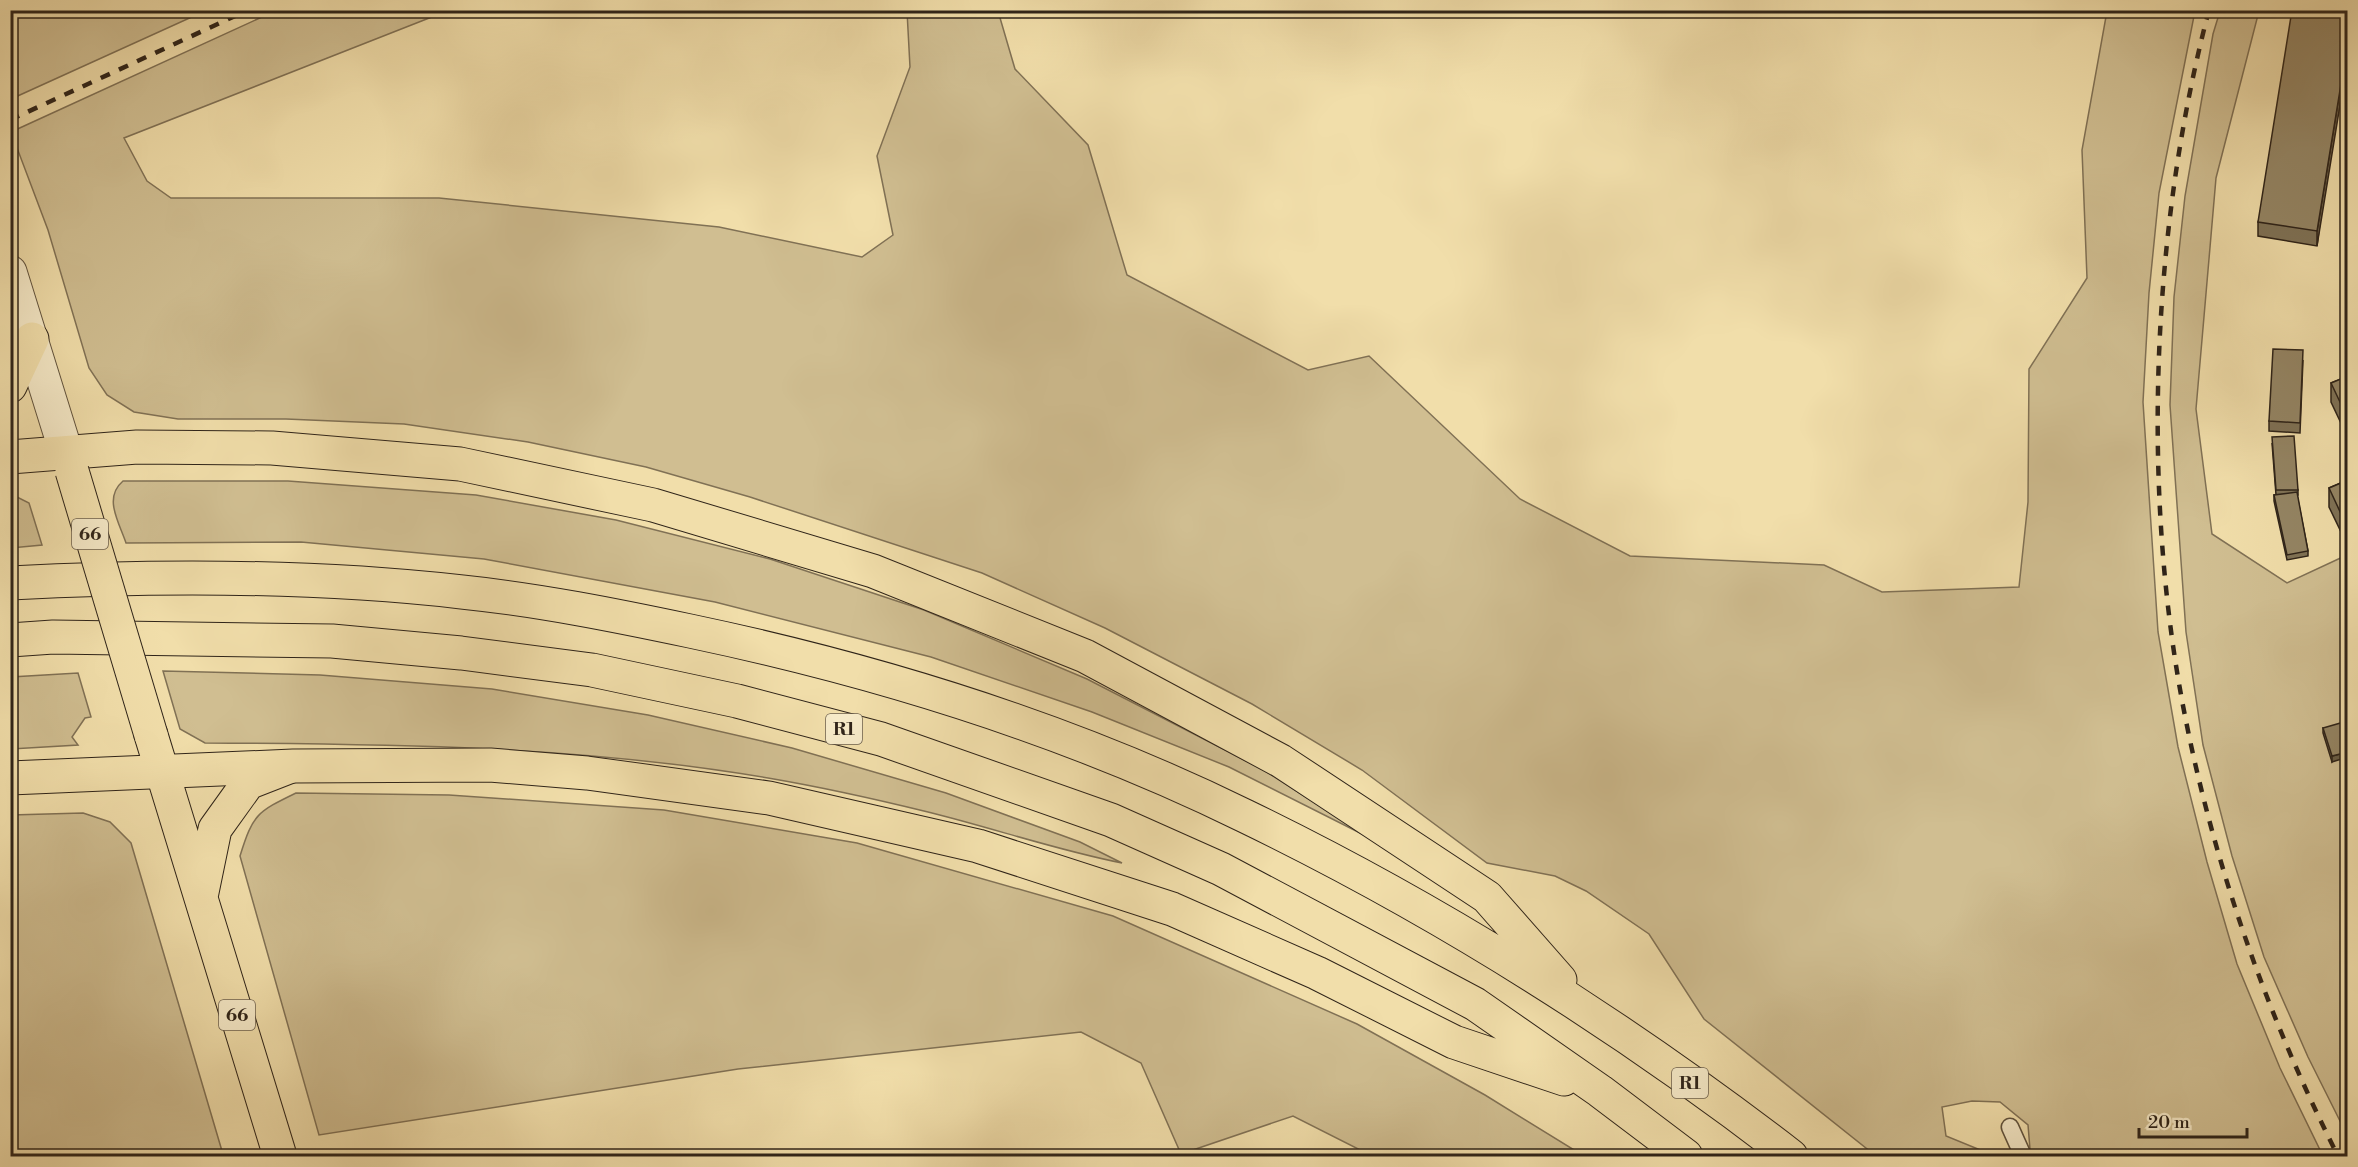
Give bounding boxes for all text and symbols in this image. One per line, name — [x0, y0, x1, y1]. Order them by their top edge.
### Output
road number: 66 — [72, 519, 108, 549]
road number: R1 — [826, 714, 862, 744]
road number: 66 — [219, 1000, 255, 1030]
road number: R1 — [1672, 1068, 1708, 1098]
scale bar — [2139, 1101, 2247, 1139]
text: 20 m — [2148, 1111, 2190, 1134]

